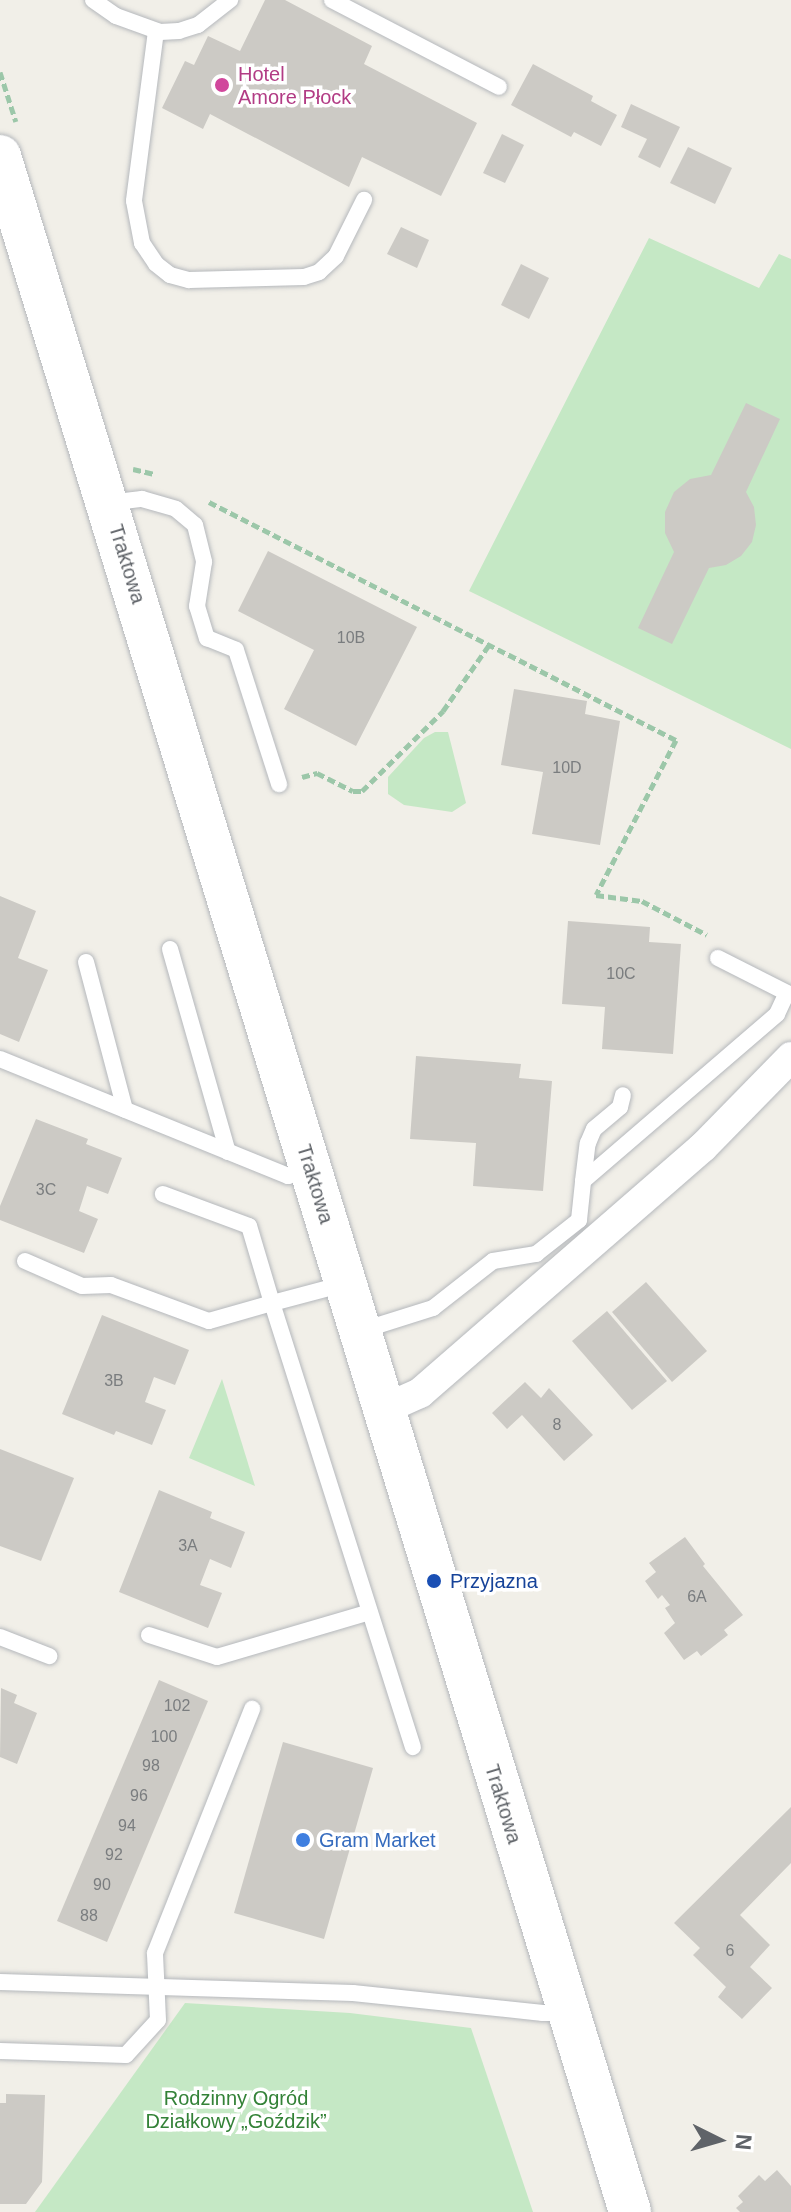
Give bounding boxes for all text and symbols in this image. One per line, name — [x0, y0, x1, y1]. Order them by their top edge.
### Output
place label: Hotel Amore Płock — [238, 62, 351, 109]
marker: Hotel Amore Płock — [213, 76, 231, 94]
street label: Traktowa — [104, 522, 150, 606]
house number: 10B — [337, 628, 365, 648]
house number: 10D — [552, 758, 582, 778]
house number: 10C — [606, 964, 636, 984]
street label: Traktowa — [292, 1142, 338, 1226]
house number: 3C — [36, 1180, 56, 1200]
house number: 3B — [104, 1371, 124, 1391]
house number: 8 — [553, 1415, 561, 1435]
house number: 3A — [178, 1536, 198, 1556]
place label: Przyjazna — [450, 1569, 538, 1593]
marker: Przyjazna — [425, 1572, 443, 1590]
house number: 6A — [687, 1587, 707, 1607]
house number: 102 — [164, 1696, 190, 1716]
house number: 100 — [151, 1727, 177, 1747]
house number: 98 — [142, 1756, 160, 1776]
street label: Traktowa — [480, 1762, 526, 1846]
house number: 96 — [130, 1786, 148, 1806]
house number: 94 — [118, 1816, 136, 1836]
place label: Gram Market — [319, 1828, 436, 1852]
marker: Gram Market — [294, 1831, 312, 1849]
house number: 92 — [105, 1845, 123, 1865]
house number: 90 — [93, 1875, 111, 1895]
house number: 88 — [80, 1906, 98, 1926]
house number: 6 — [726, 1941, 734, 1961]
park label: Rodzinny Ogród Działkowy „Goździk” — [145, 2086, 327, 2133]
north arrow — [679, 2100, 759, 2180]
text: N — [730, 2133, 757, 2151]

